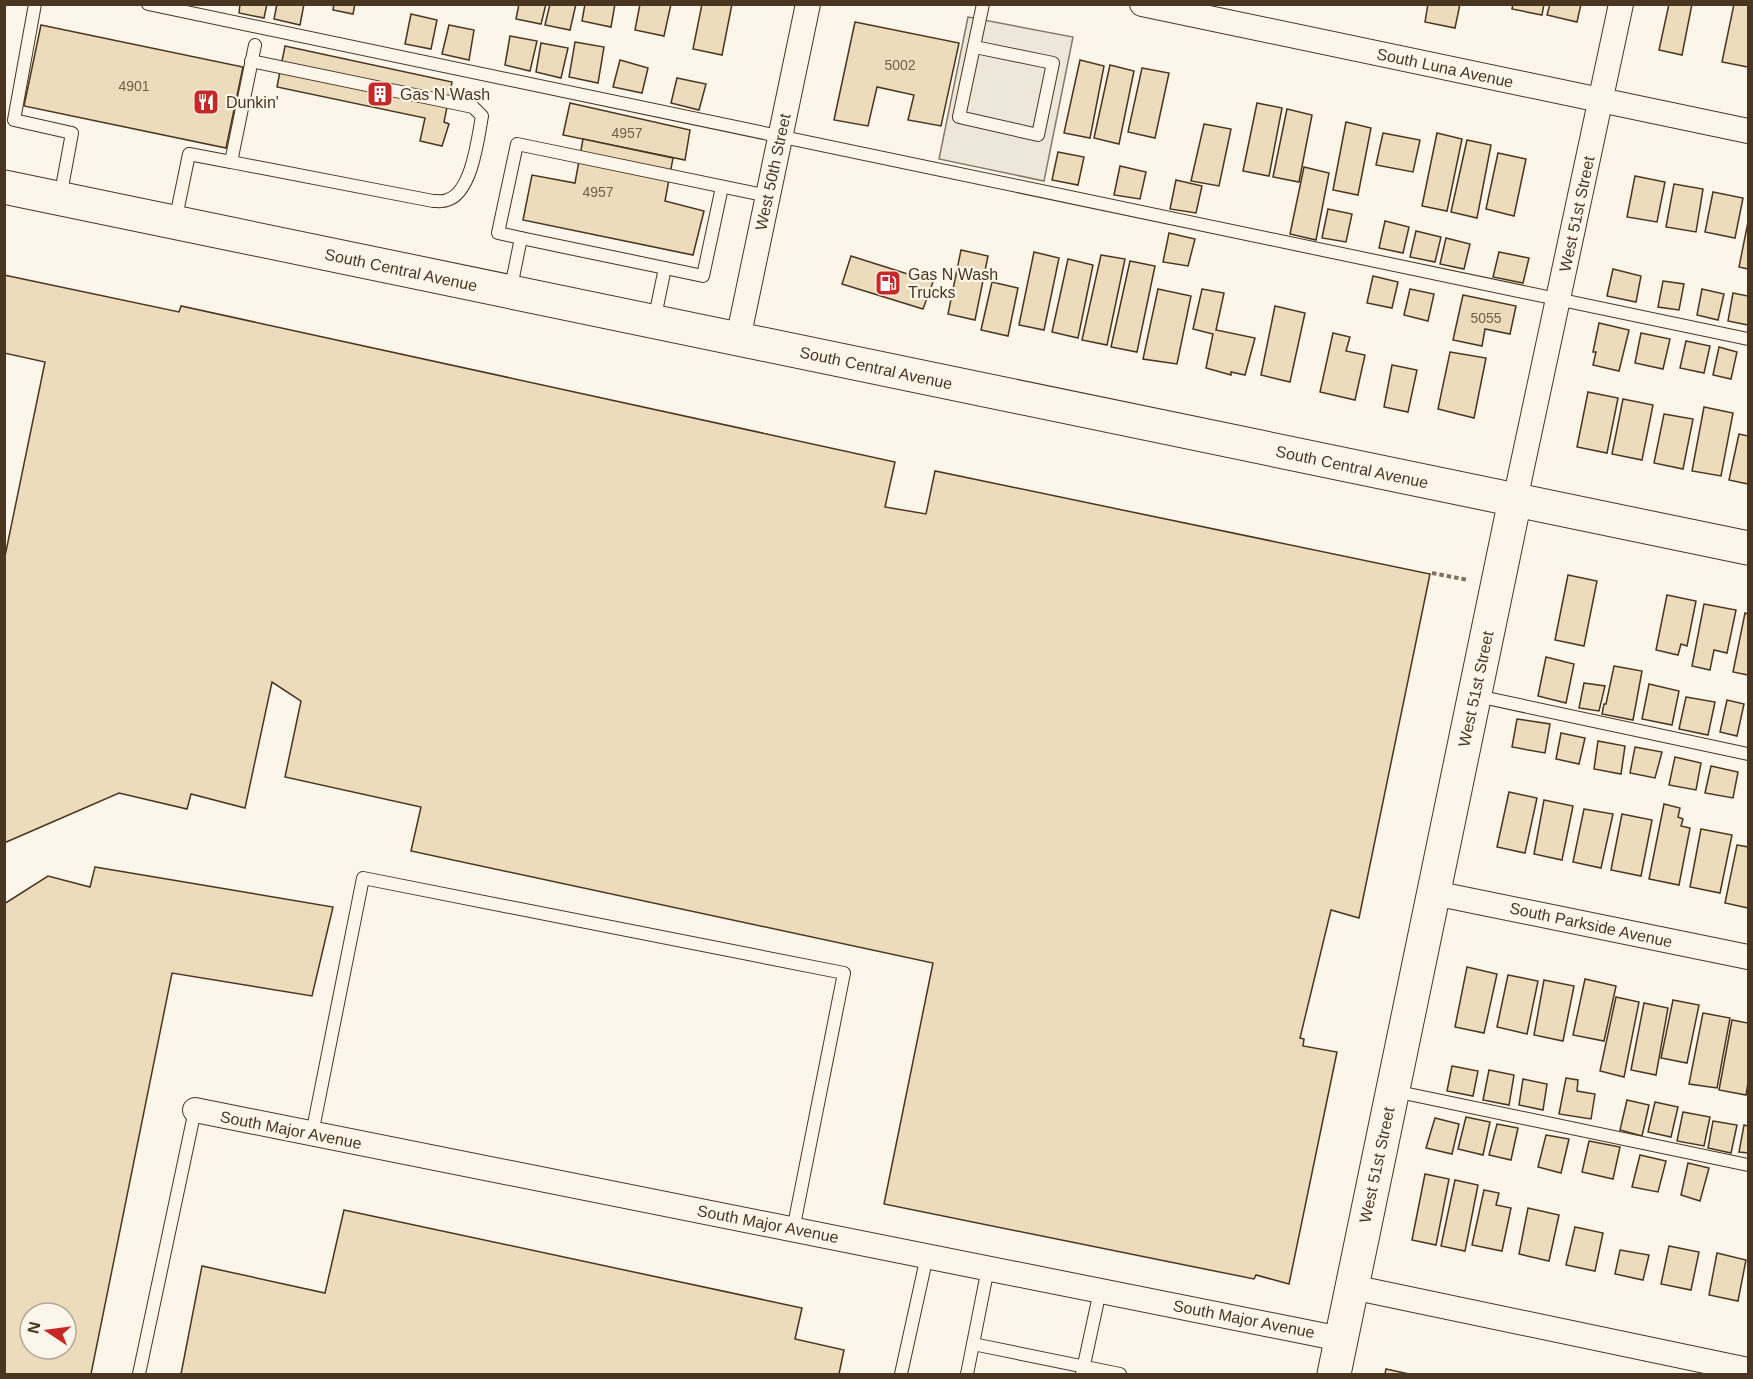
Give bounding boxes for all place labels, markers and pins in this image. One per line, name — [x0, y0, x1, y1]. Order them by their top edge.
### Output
building icon: Gas N Wash — [365, 79, 395, 109]
place label: Gas N Wash — [400, 86, 490, 103]
restaurant icon: Dunkin' — [191, 87, 221, 117]
place label: Dunkin' — [226, 94, 279, 111]
place label: Gas N Wash Trucks — [908, 266, 998, 301]
fuel station icon: Gas N Wash Trucks — [873, 268, 903, 298]

